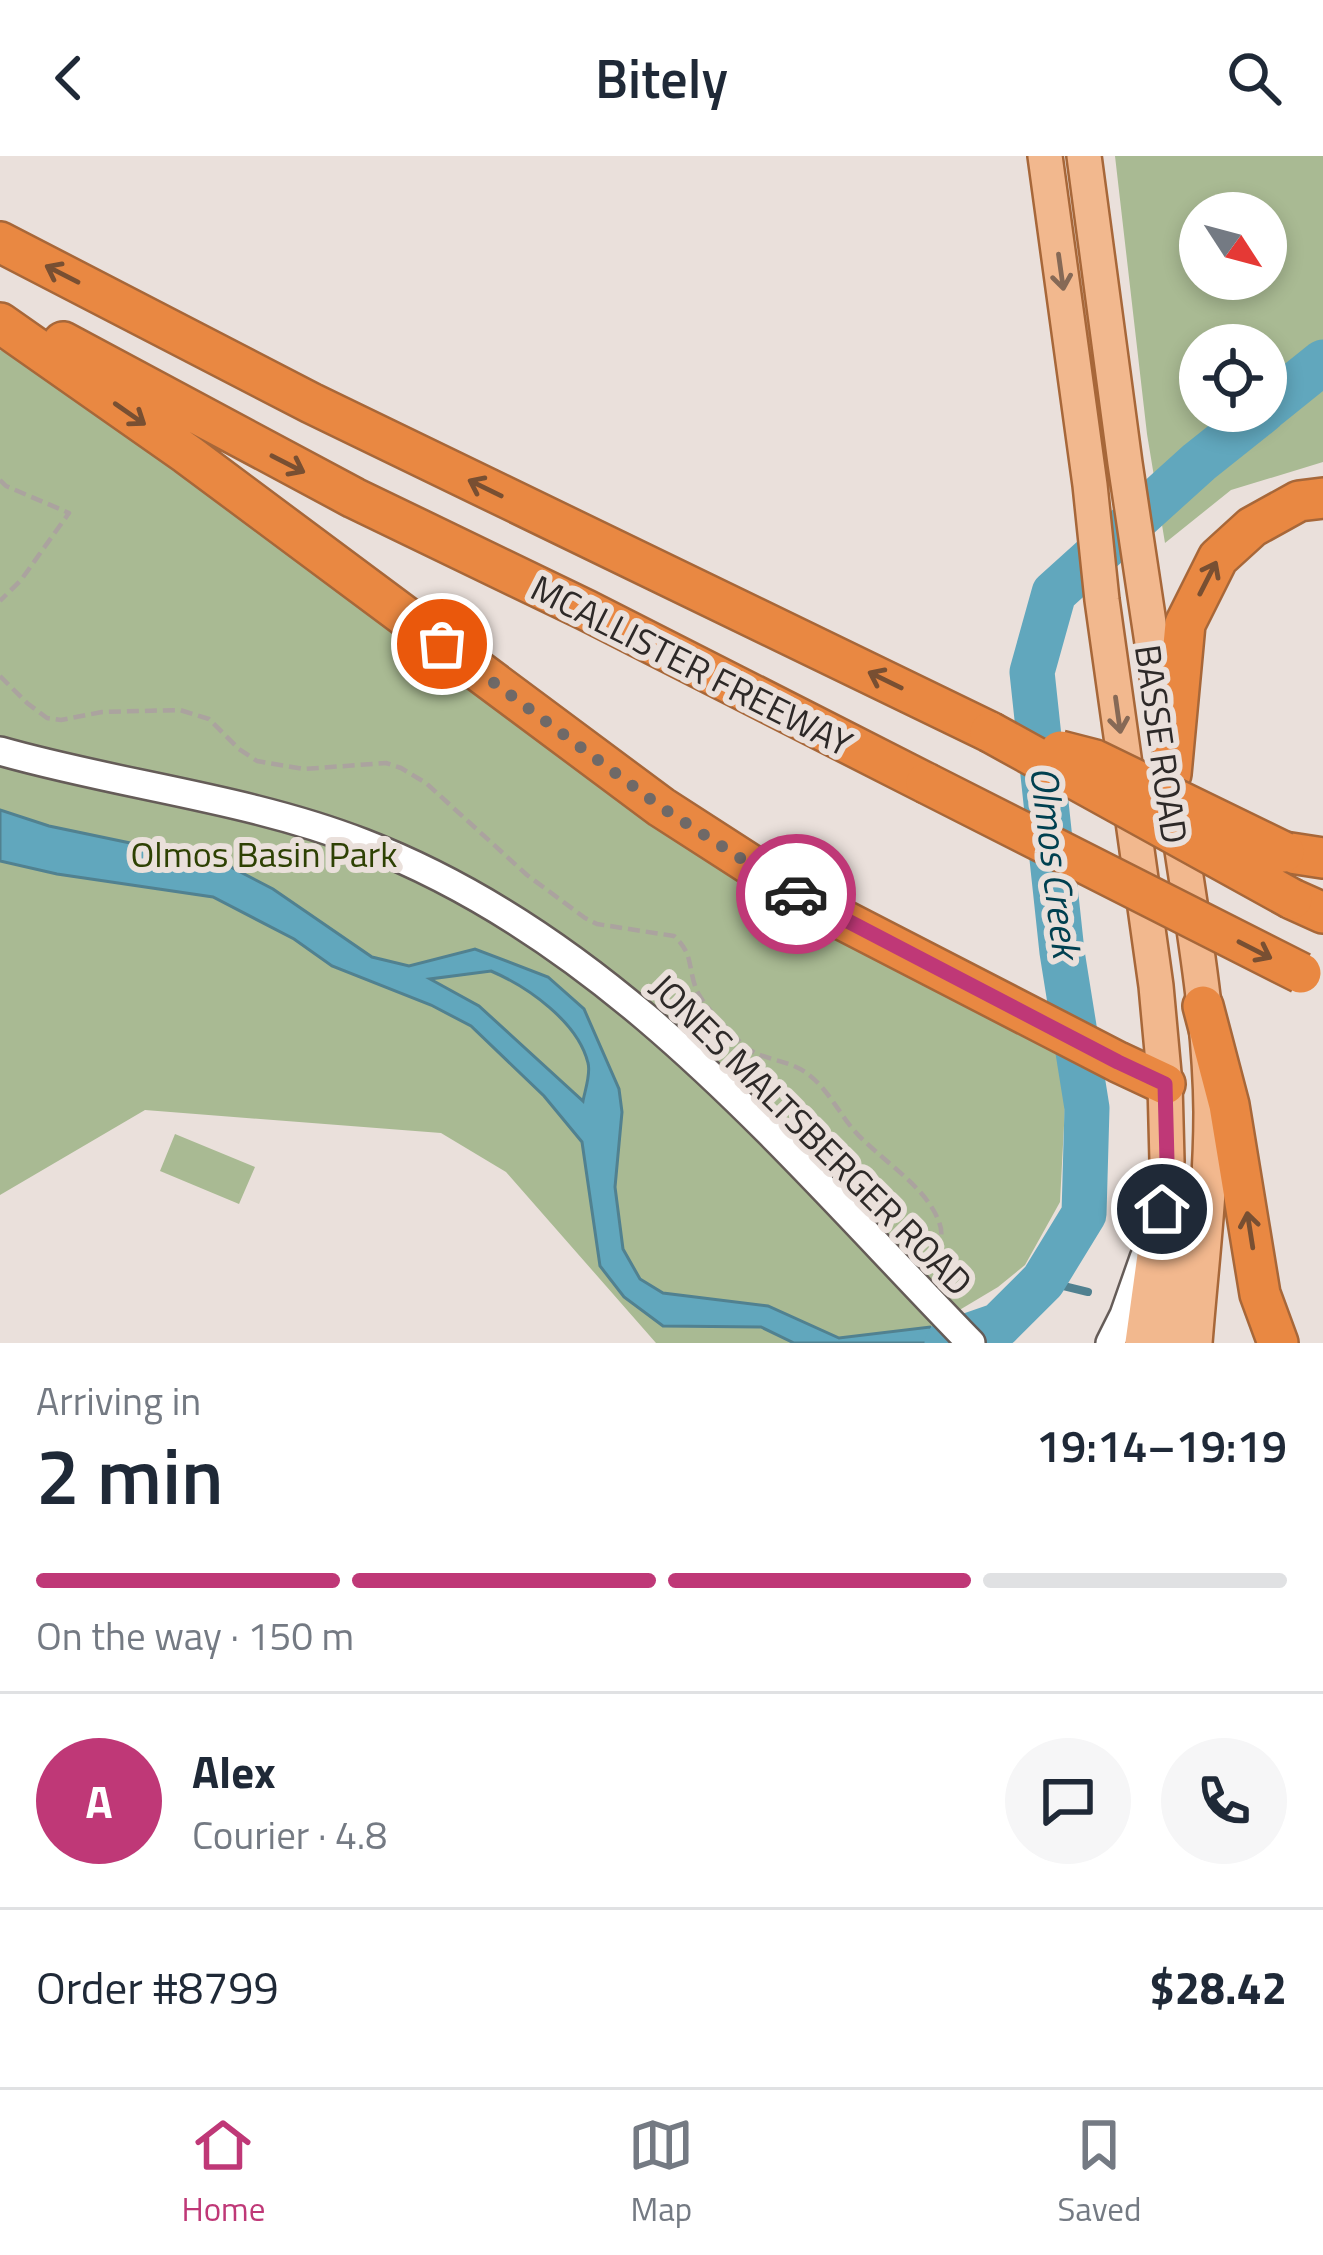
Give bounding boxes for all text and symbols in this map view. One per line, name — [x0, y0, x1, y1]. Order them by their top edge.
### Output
text: Bitely — [595, 37, 728, 119]
icon: back — [36, 45, 102, 111]
icon: search — [1221, 45, 1287, 111]
north arrow — [1179, 192, 1287, 300]
map controls — [1179, 192, 1287, 432]
one-way arrow — [1050, 252, 1072, 291]
one-way arrow — [45, 262, 80, 285]
button: locate — [1179, 324, 1287, 432]
one-way arrow — [112, 401, 146, 426]
one-way arrow — [269, 453, 305, 476]
one-way arrow — [468, 476, 504, 498]
street label: MCALLISTER FREEWAY — [522, 560, 863, 770]
one-way arrow — [1197, 561, 1220, 597]
pin — [391, 593, 493, 695]
icon: bag — [409, 611, 475, 677]
street label: BASSE ROAD — [1121, 641, 1203, 847]
one-way arrow — [868, 668, 904, 690]
one-way arrow — [1107, 695, 1130, 734]
water label: Olmos Creek — [1015, 763, 1098, 966]
park label: Olmos Basin Park — [131, 826, 397, 881]
courier — [736, 834, 856, 954]
icon: car — [763, 861, 829, 927]
one-way arrow — [1237, 939, 1273, 962]
street label: JONES MALTSBERGER ROAD — [638, 960, 986, 1308]
pin — [1111, 1158, 1213, 1260]
icon: home — [1129, 1176, 1195, 1242]
one-way arrow — [1237, 1211, 1260, 1250]
text: Arriving in — [36, 1371, 201, 1430]
text: 19:14–19:19 — [1036, 1411, 1287, 1479]
text: 2 min — [36, 1416, 224, 1534]
text: On the way · 150 m — [36, 1606, 354, 1665]
text: Alex — [192, 1737, 276, 1805]
button: chat — [1005, 1738, 1131, 1864]
button: phone — [1161, 1738, 1287, 1864]
text: A — [85, 1767, 113, 1835]
text: Courier · 4.8 — [192, 1805, 387, 1864]
text: Order #8799 — [36, 1953, 279, 2021]
text: $28.42 — [1149, 1953, 1287, 2021]
tab: Home — [182, 2112, 265, 2234]
tab: Map — [628, 2112, 694, 2234]
tab: Saved — [1057, 2112, 1141, 2234]

